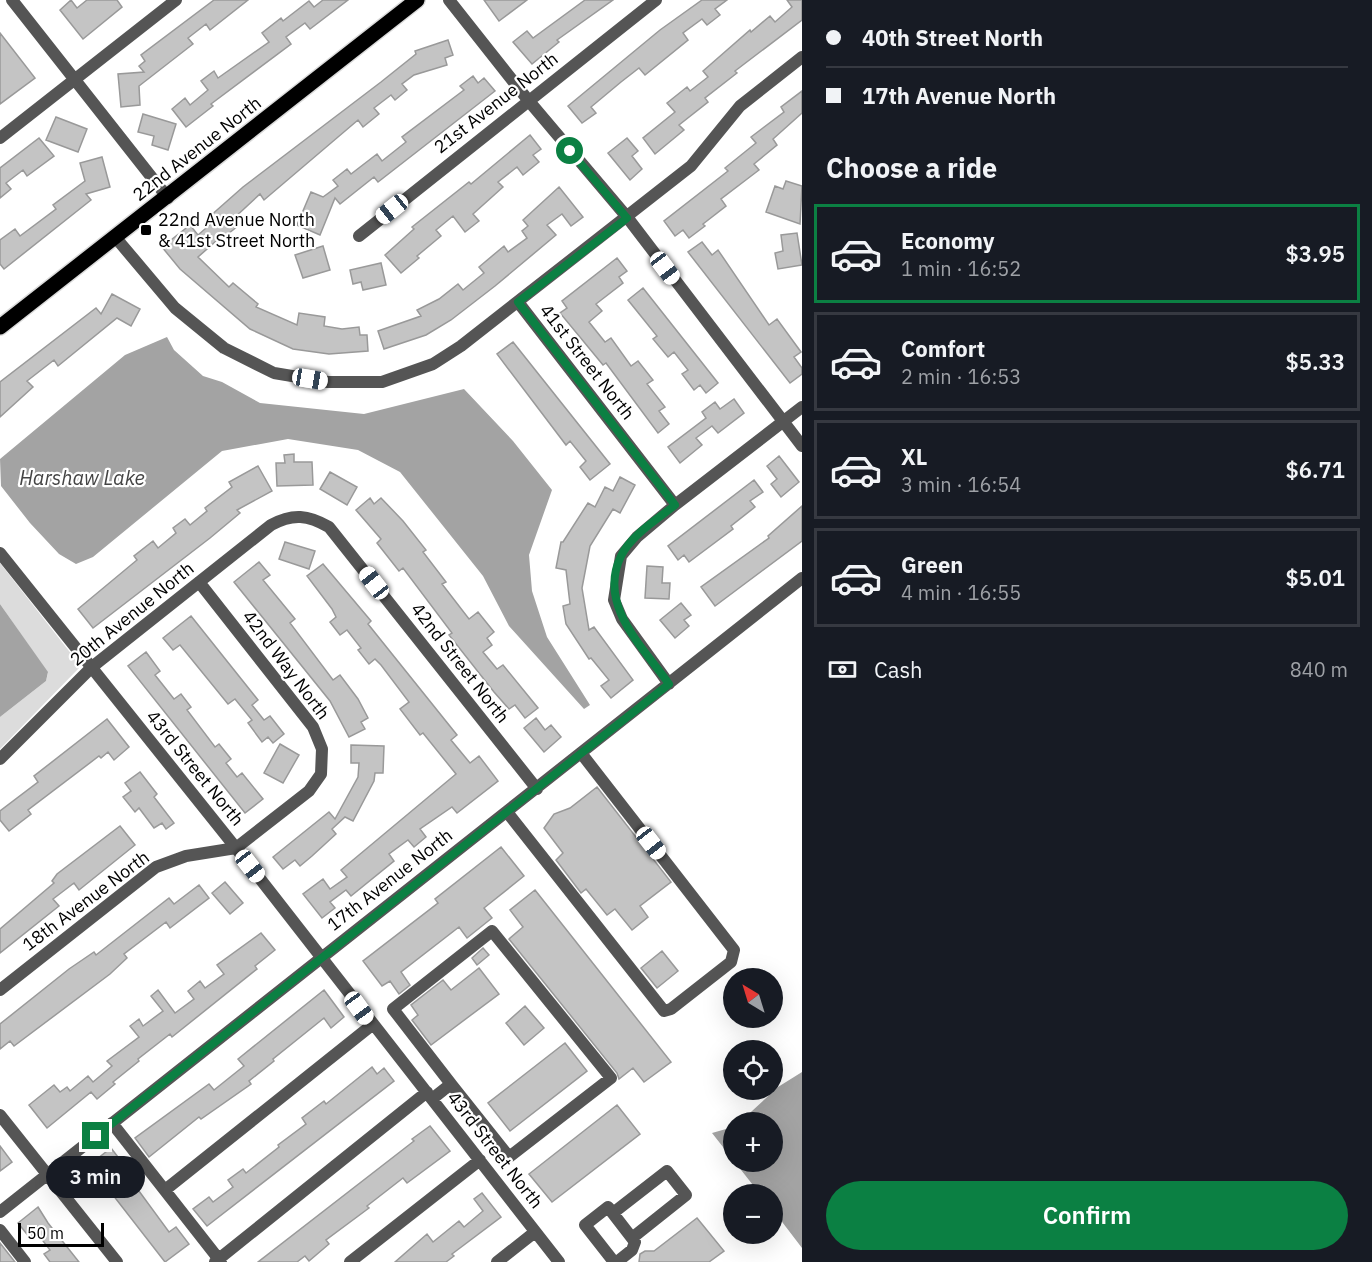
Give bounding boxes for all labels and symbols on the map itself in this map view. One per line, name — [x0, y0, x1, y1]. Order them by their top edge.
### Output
street label: 21st Avenue North — [429, 47, 562, 158]
street label: 22nd Avenue North — [128, 91, 266, 206]
route start — [556, 137, 583, 164]
car — [372, 191, 412, 227]
place label: 22nd Avenue North & 41st Street North — [158, 208, 315, 252]
marker: 22nd Avenue North & 41st Street North — [139, 223, 153, 237]
car — [647, 248, 683, 288]
street label: 41st Street North — [535, 299, 640, 424]
car — [291, 367, 329, 391]
water label: Harshaw Lake — [19, 464, 145, 491]
street label: 20th Avenue North — [65, 557, 198, 671]
car — [356, 563, 392, 603]
street label: 42nd Street North — [406, 598, 514, 727]
street label: 42nd Way North — [238, 605, 335, 724]
street label: 43rd Street North — [142, 705, 249, 830]
car — [633, 823, 669, 863]
street label: 17th Avenue North — [322, 824, 457, 936]
street label: 18th Avenue North — [18, 845, 154, 956]
car — [232, 846, 268, 886]
north arrow — [723, 968, 783, 1028]
car — [341, 988, 377, 1028]
street label: 43rd Street North — [442, 1086, 548, 1213]
route end — [82, 1122, 109, 1149]
callout: 3 min — [46, 1157, 146, 1199]
scale bar — [18, 1220, 104, 1248]

